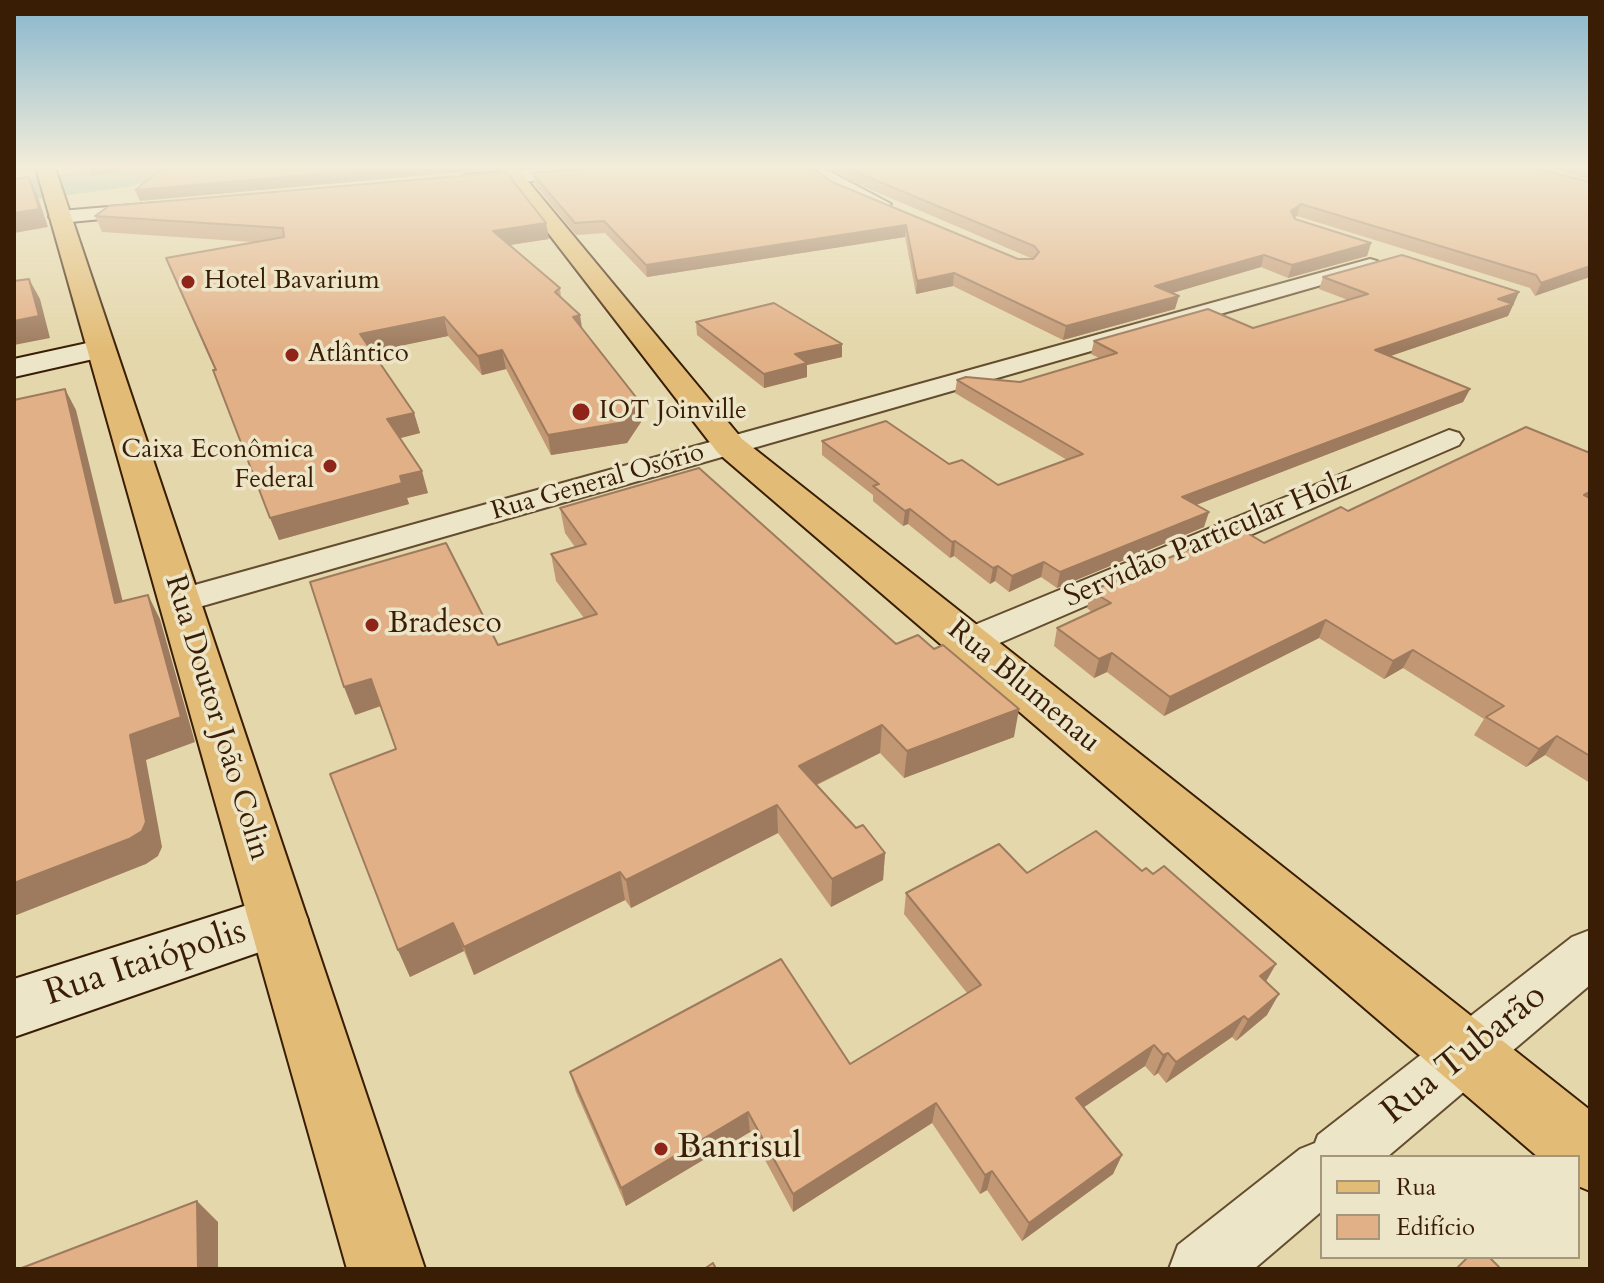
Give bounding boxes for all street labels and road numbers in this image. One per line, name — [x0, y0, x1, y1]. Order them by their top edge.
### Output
street label: Rua General Osório — [488, 438, 708, 528]
street label: Servidão Particular Holz — [1059, 463, 1357, 617]
street label: Rua Doutor João Colin — [156, 571, 276, 865]
street label: Rua Blumenau — [939, 613, 1107, 761]
street label: Rua Itaiópolis — [40, 911, 252, 1017]
street label: Rua Tubarão — [1374, 976, 1556, 1134]

